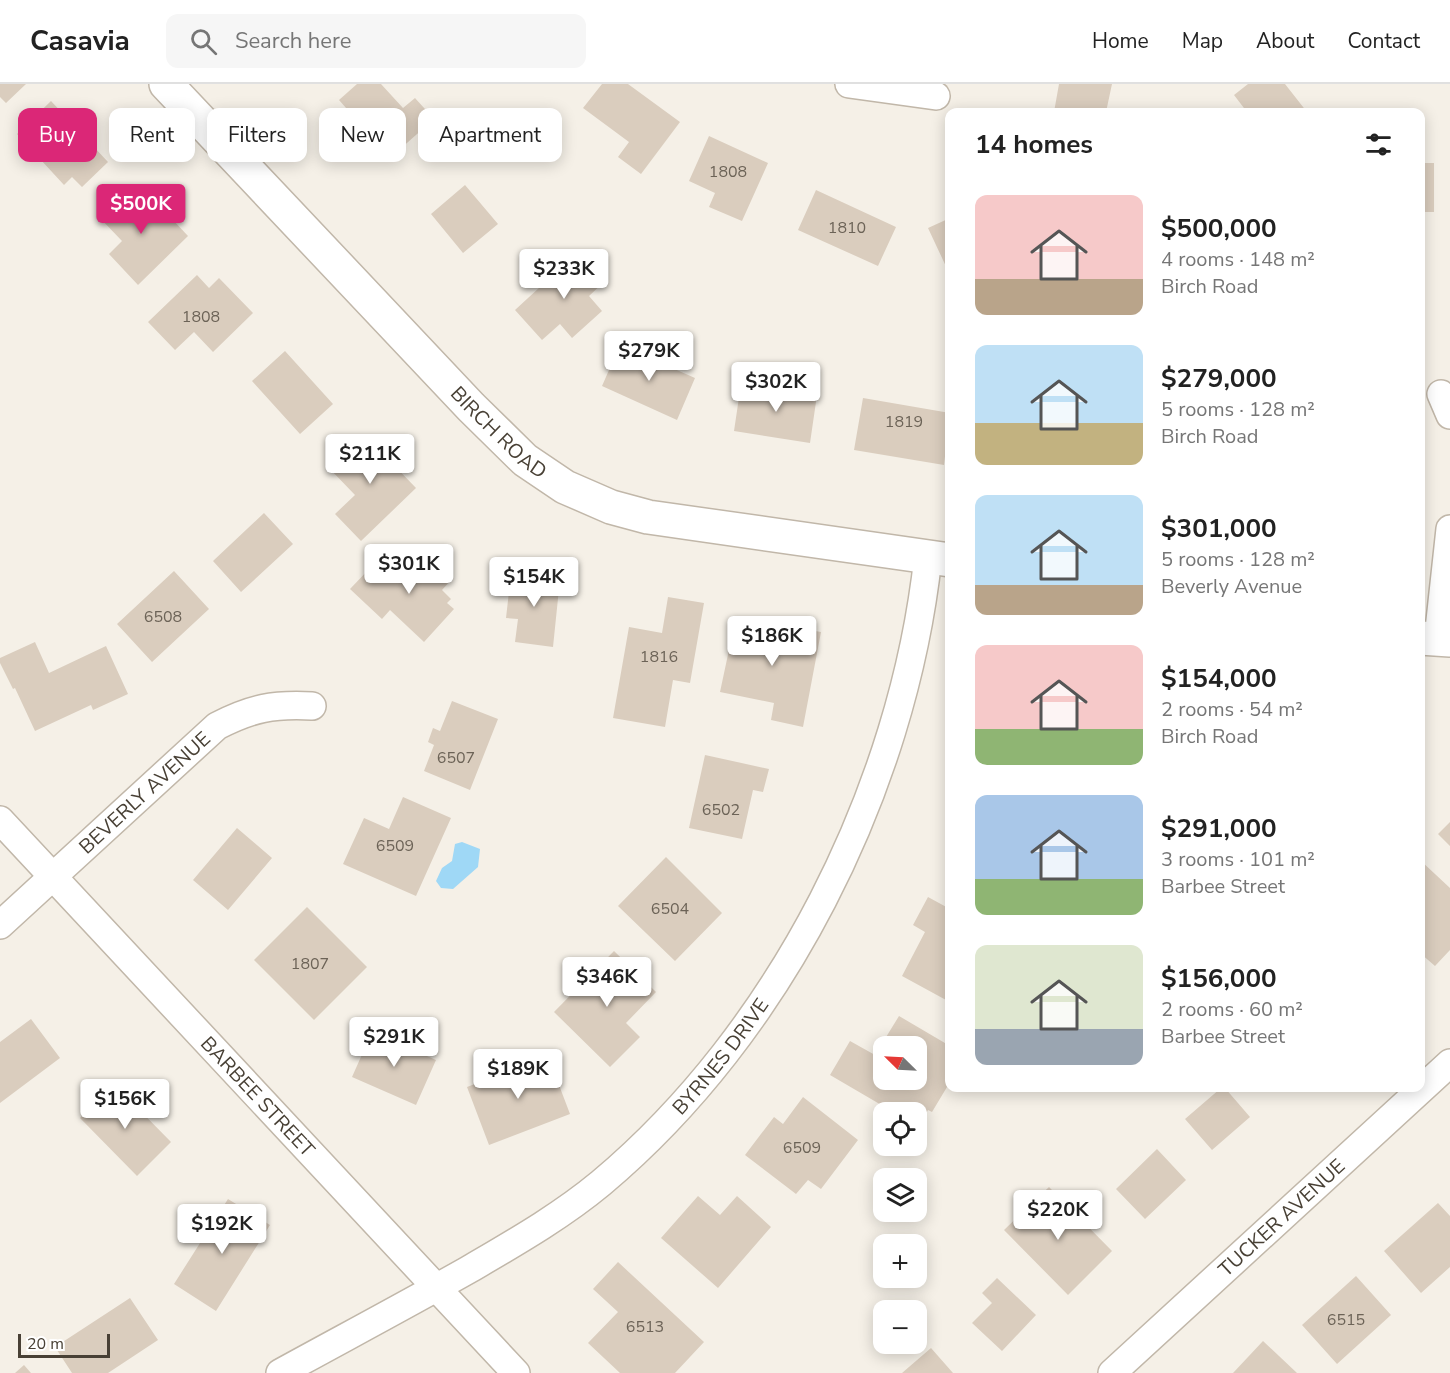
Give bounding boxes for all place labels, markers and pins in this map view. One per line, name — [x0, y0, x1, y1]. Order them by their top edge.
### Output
pin: $500K — [99, 184, 183, 235]
pin: $233K — [522, 249, 606, 300]
pin: $279K — [607, 331, 691, 382]
pin: $302K — [734, 362, 818, 413]
pin: $211K — [328, 434, 412, 485]
pin: $301K — [367, 544, 451, 595]
pin: $154K — [492, 557, 576, 608]
pin: $186K — [730, 616, 814, 667]
pin: $346K — [565, 957, 649, 1008]
pin: $291K — [352, 1017, 436, 1068]
pin: $189K — [476, 1049, 560, 1100]
pin: $156K — [83, 1079, 167, 1130]
pin: $220K — [1016, 1190, 1100, 1241]
pin: $192K — [180, 1204, 264, 1255]

